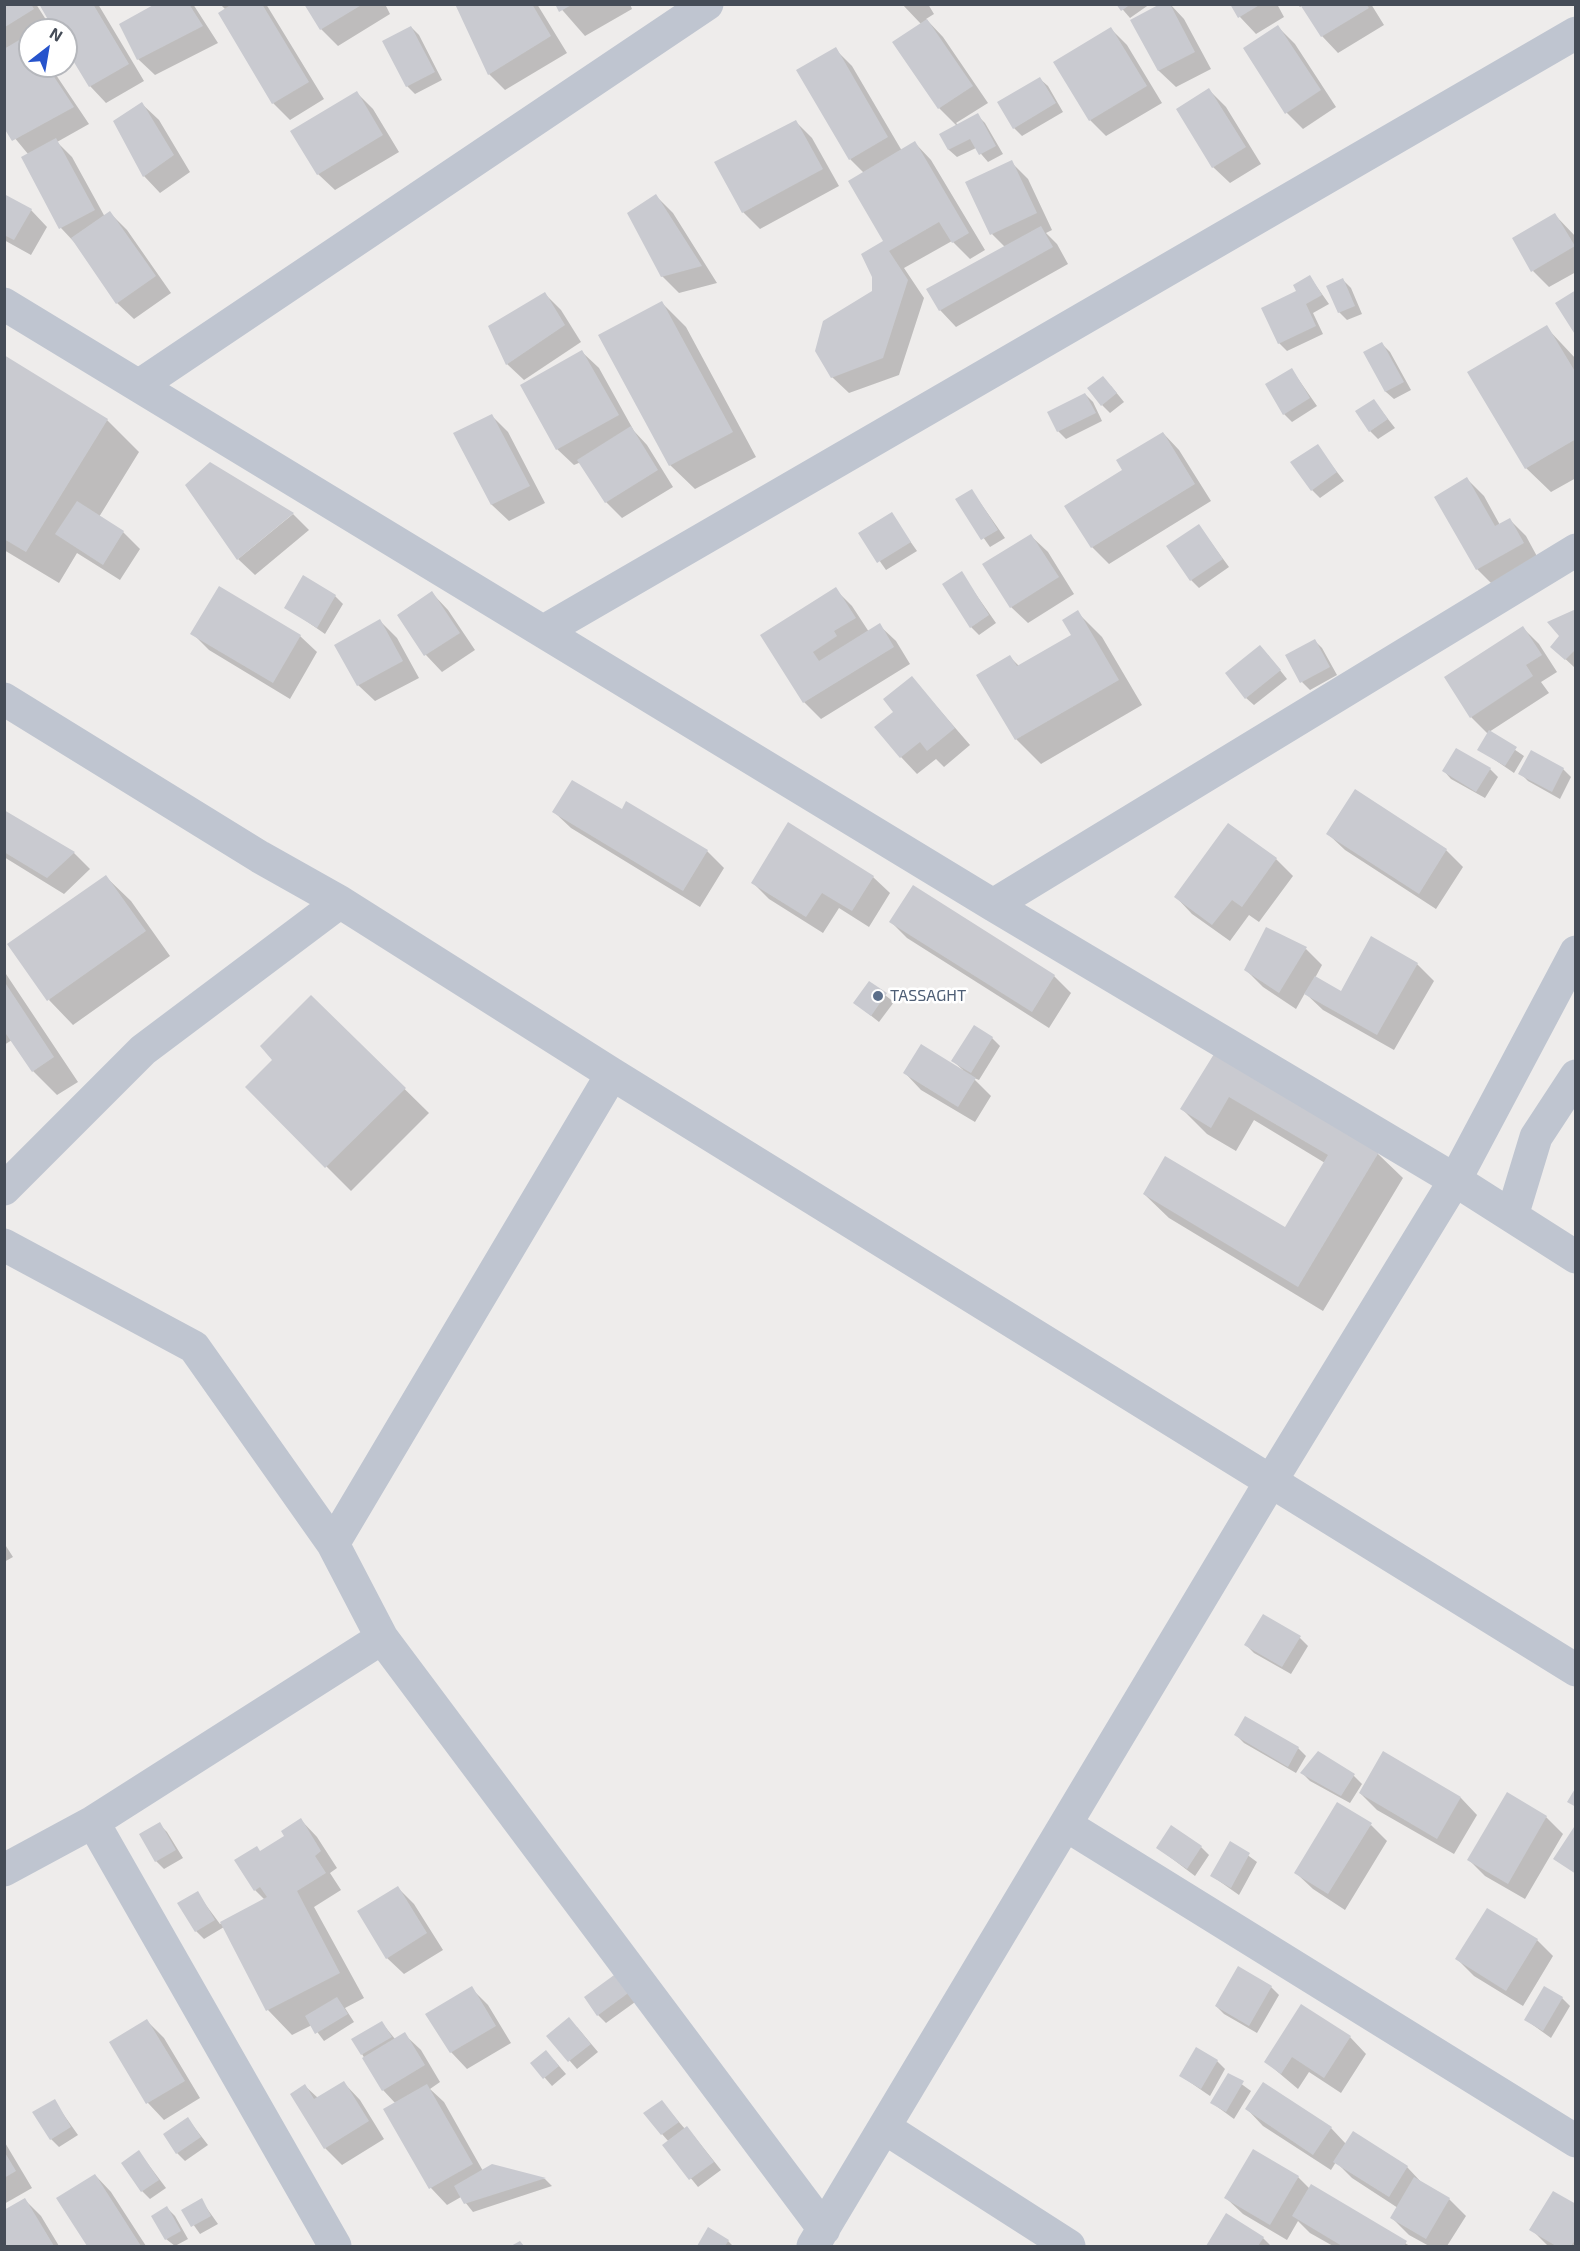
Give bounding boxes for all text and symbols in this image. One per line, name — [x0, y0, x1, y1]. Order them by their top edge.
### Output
north arrow — [18, 18, 78, 78]
text: N — [47, 23, 66, 45]
place label: TASSAGHT — [890, 986, 966, 1006]
marker: TASSAGHT — [871, 989, 885, 1003]

